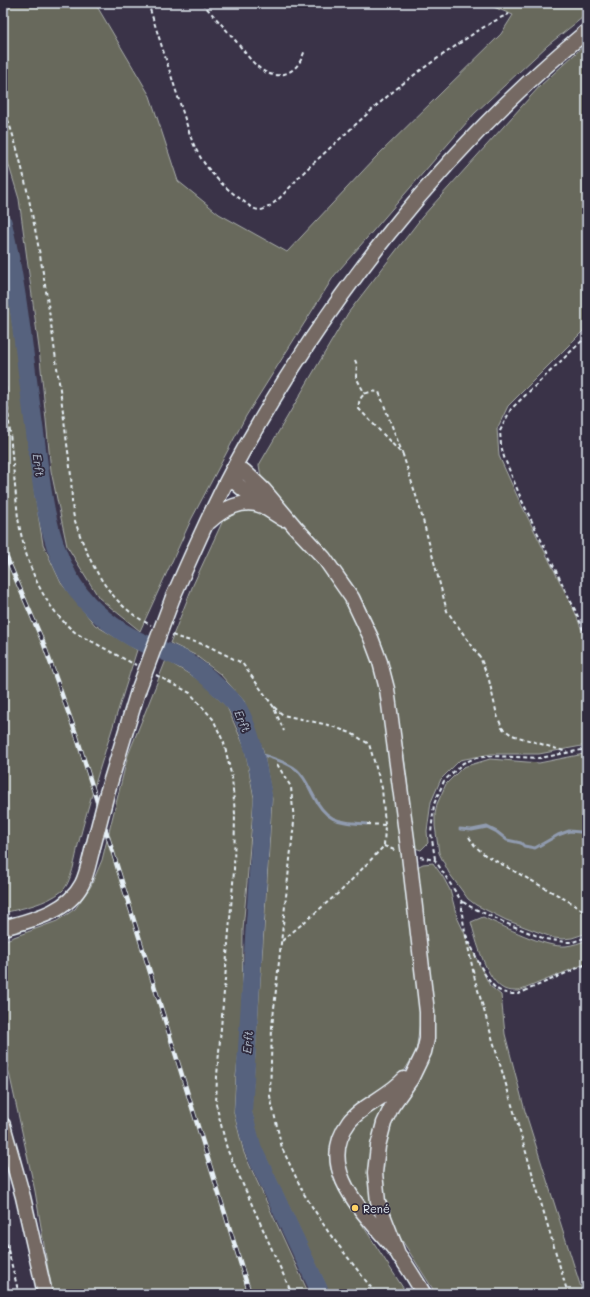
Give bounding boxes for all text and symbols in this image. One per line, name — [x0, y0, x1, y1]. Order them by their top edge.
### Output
water label: Erft — [29, 453, 49, 477]
water label: Erft — [231, 707, 255, 735]
water label: Erft — [238, 1030, 256, 1054]
place label: René — [363, 1201, 390, 1216]
marker: René — [350, 1203, 360, 1213]

